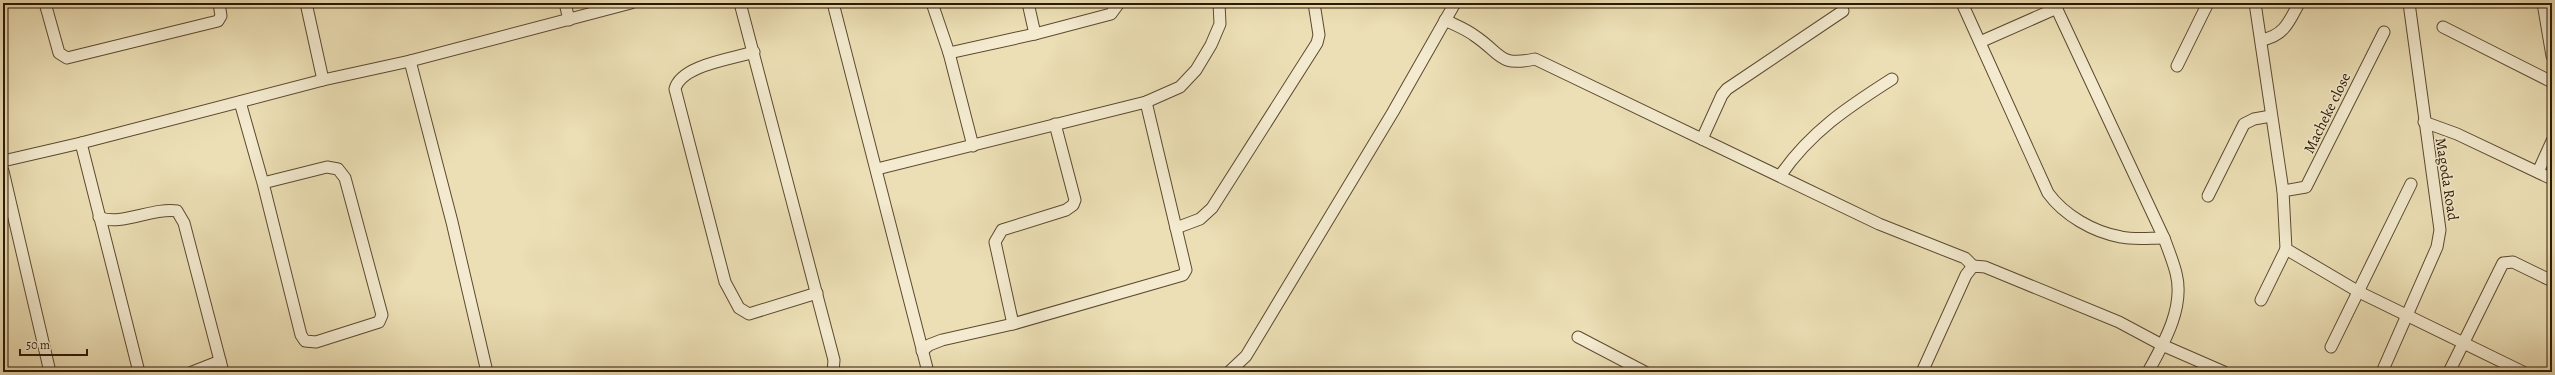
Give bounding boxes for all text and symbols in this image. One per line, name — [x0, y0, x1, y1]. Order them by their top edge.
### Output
street label: Macheke close — [2299, 69, 2355, 157]
street label: Magoda Road — [2431, 136, 2464, 223]
scale bar — [20, 331, 87, 357]
text: 50 m — [26, 337, 50, 353]

